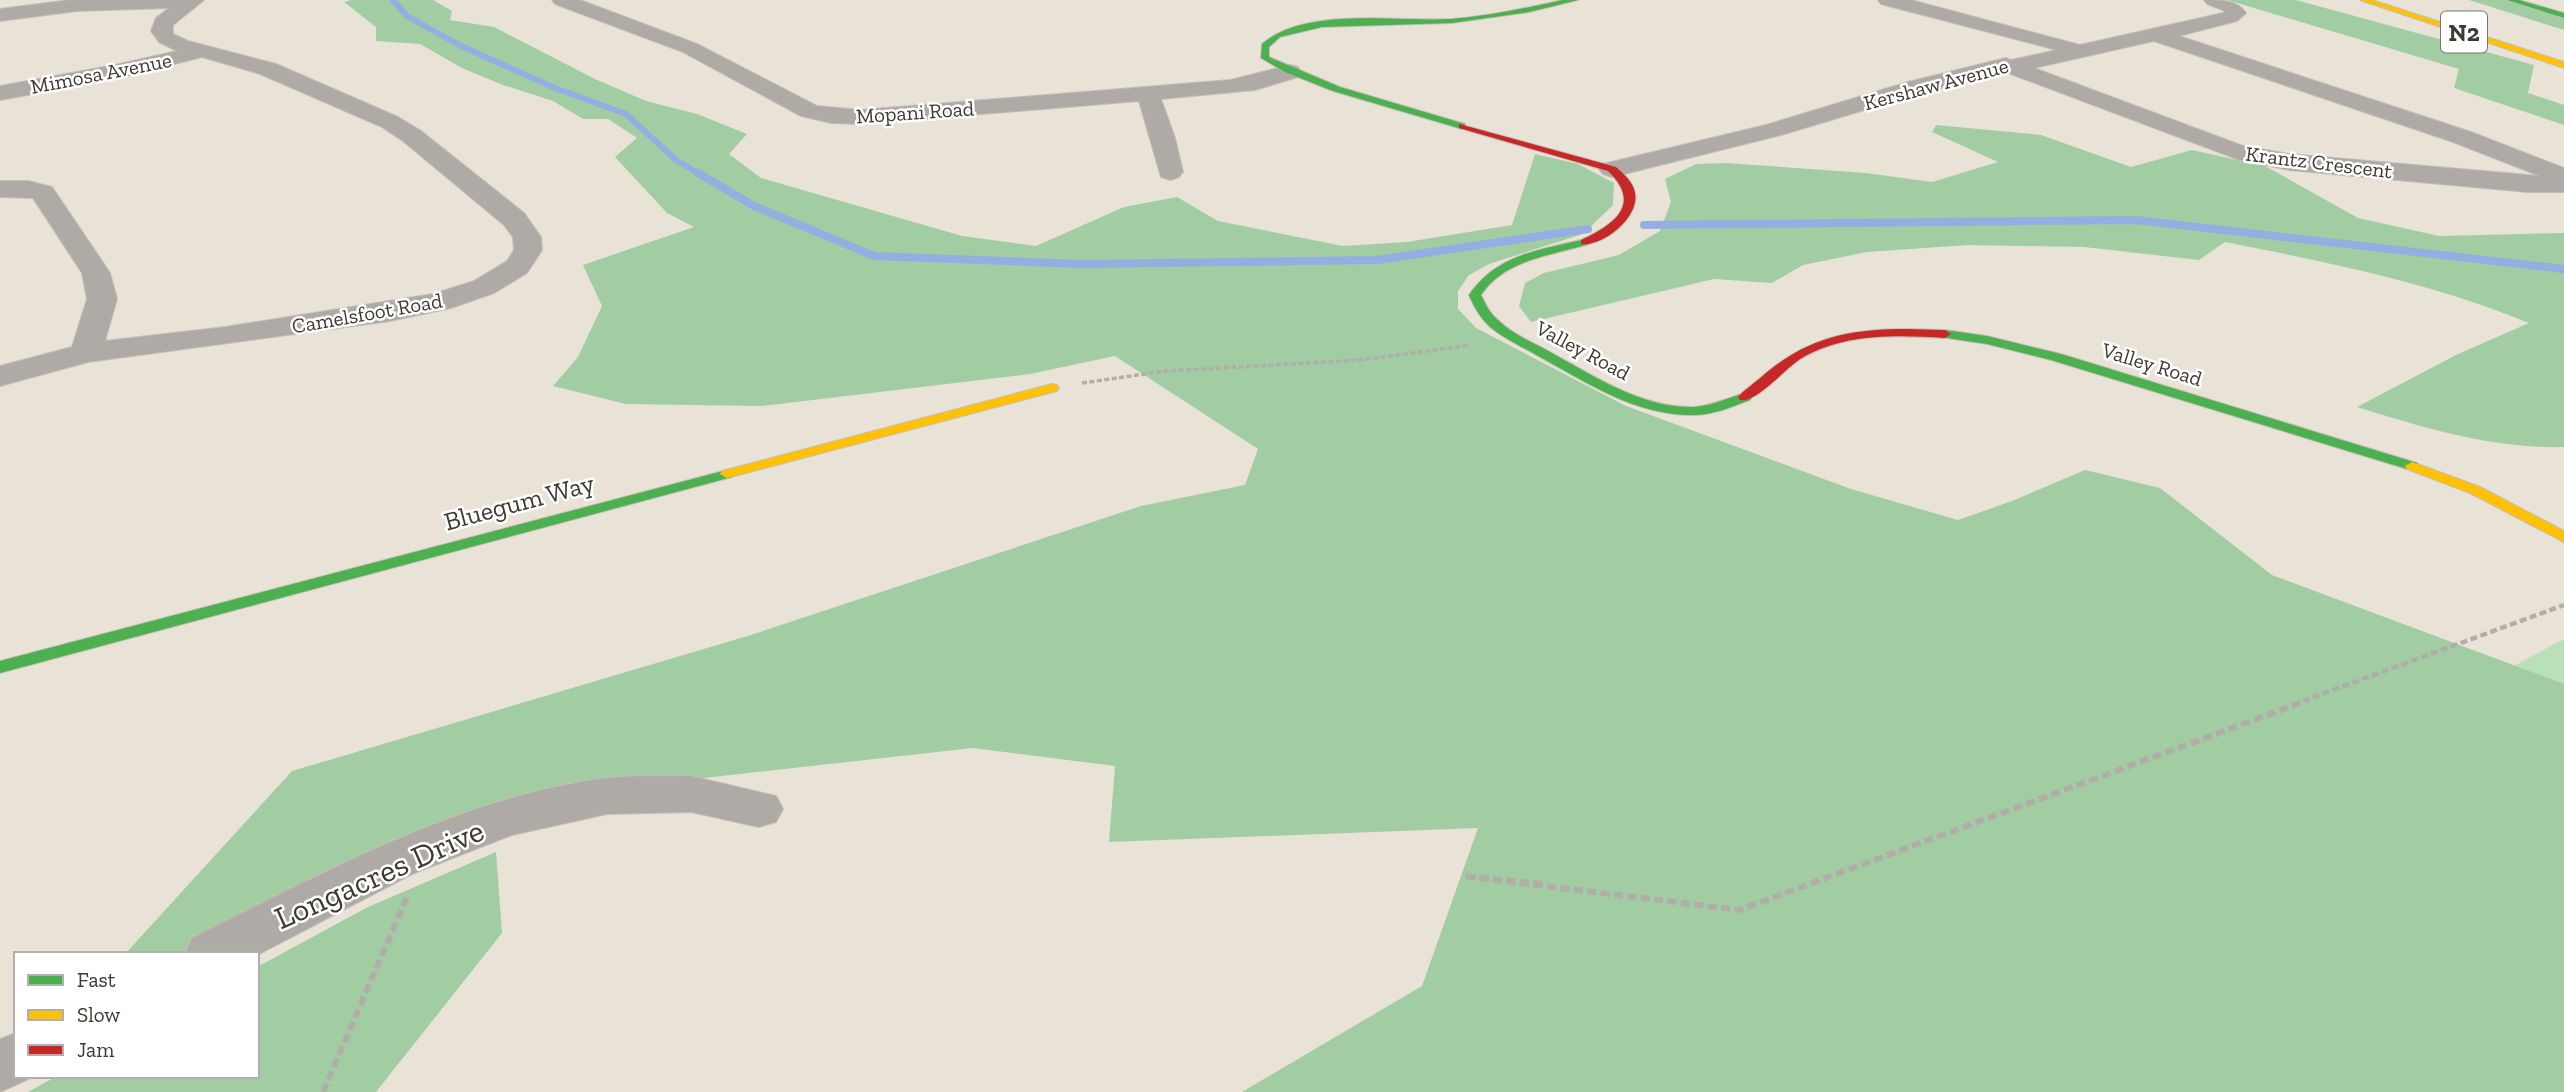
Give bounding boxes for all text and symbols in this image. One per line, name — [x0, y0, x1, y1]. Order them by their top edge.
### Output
road number: N2 — [2441, 12, 2487, 52]
street label: Mimosa Avenue — [28, 47, 174, 99]
street label: Kershaw Avenue — [1861, 53, 2011, 115]
street label: Mopani Road — [855, 95, 975, 129]
street label: Krantz Crescent — [2244, 141, 2394, 183]
street label: Camelsfoot Road — [290, 287, 445, 339]
street label: Valley Road — [1531, 314, 1635, 385]
street label: Valley Road — [2098, 337, 2205, 391]
street label: Bluegum Way — [440, 466, 598, 537]
street label: Longacres Drive — [268, 811, 490, 937]
legend — [14, 952, 259, 1078]
text: Fast — [77, 967, 116, 992]
text: Slow — [77, 1002, 120, 1027]
text: Jam — [77, 1037, 114, 1062]

